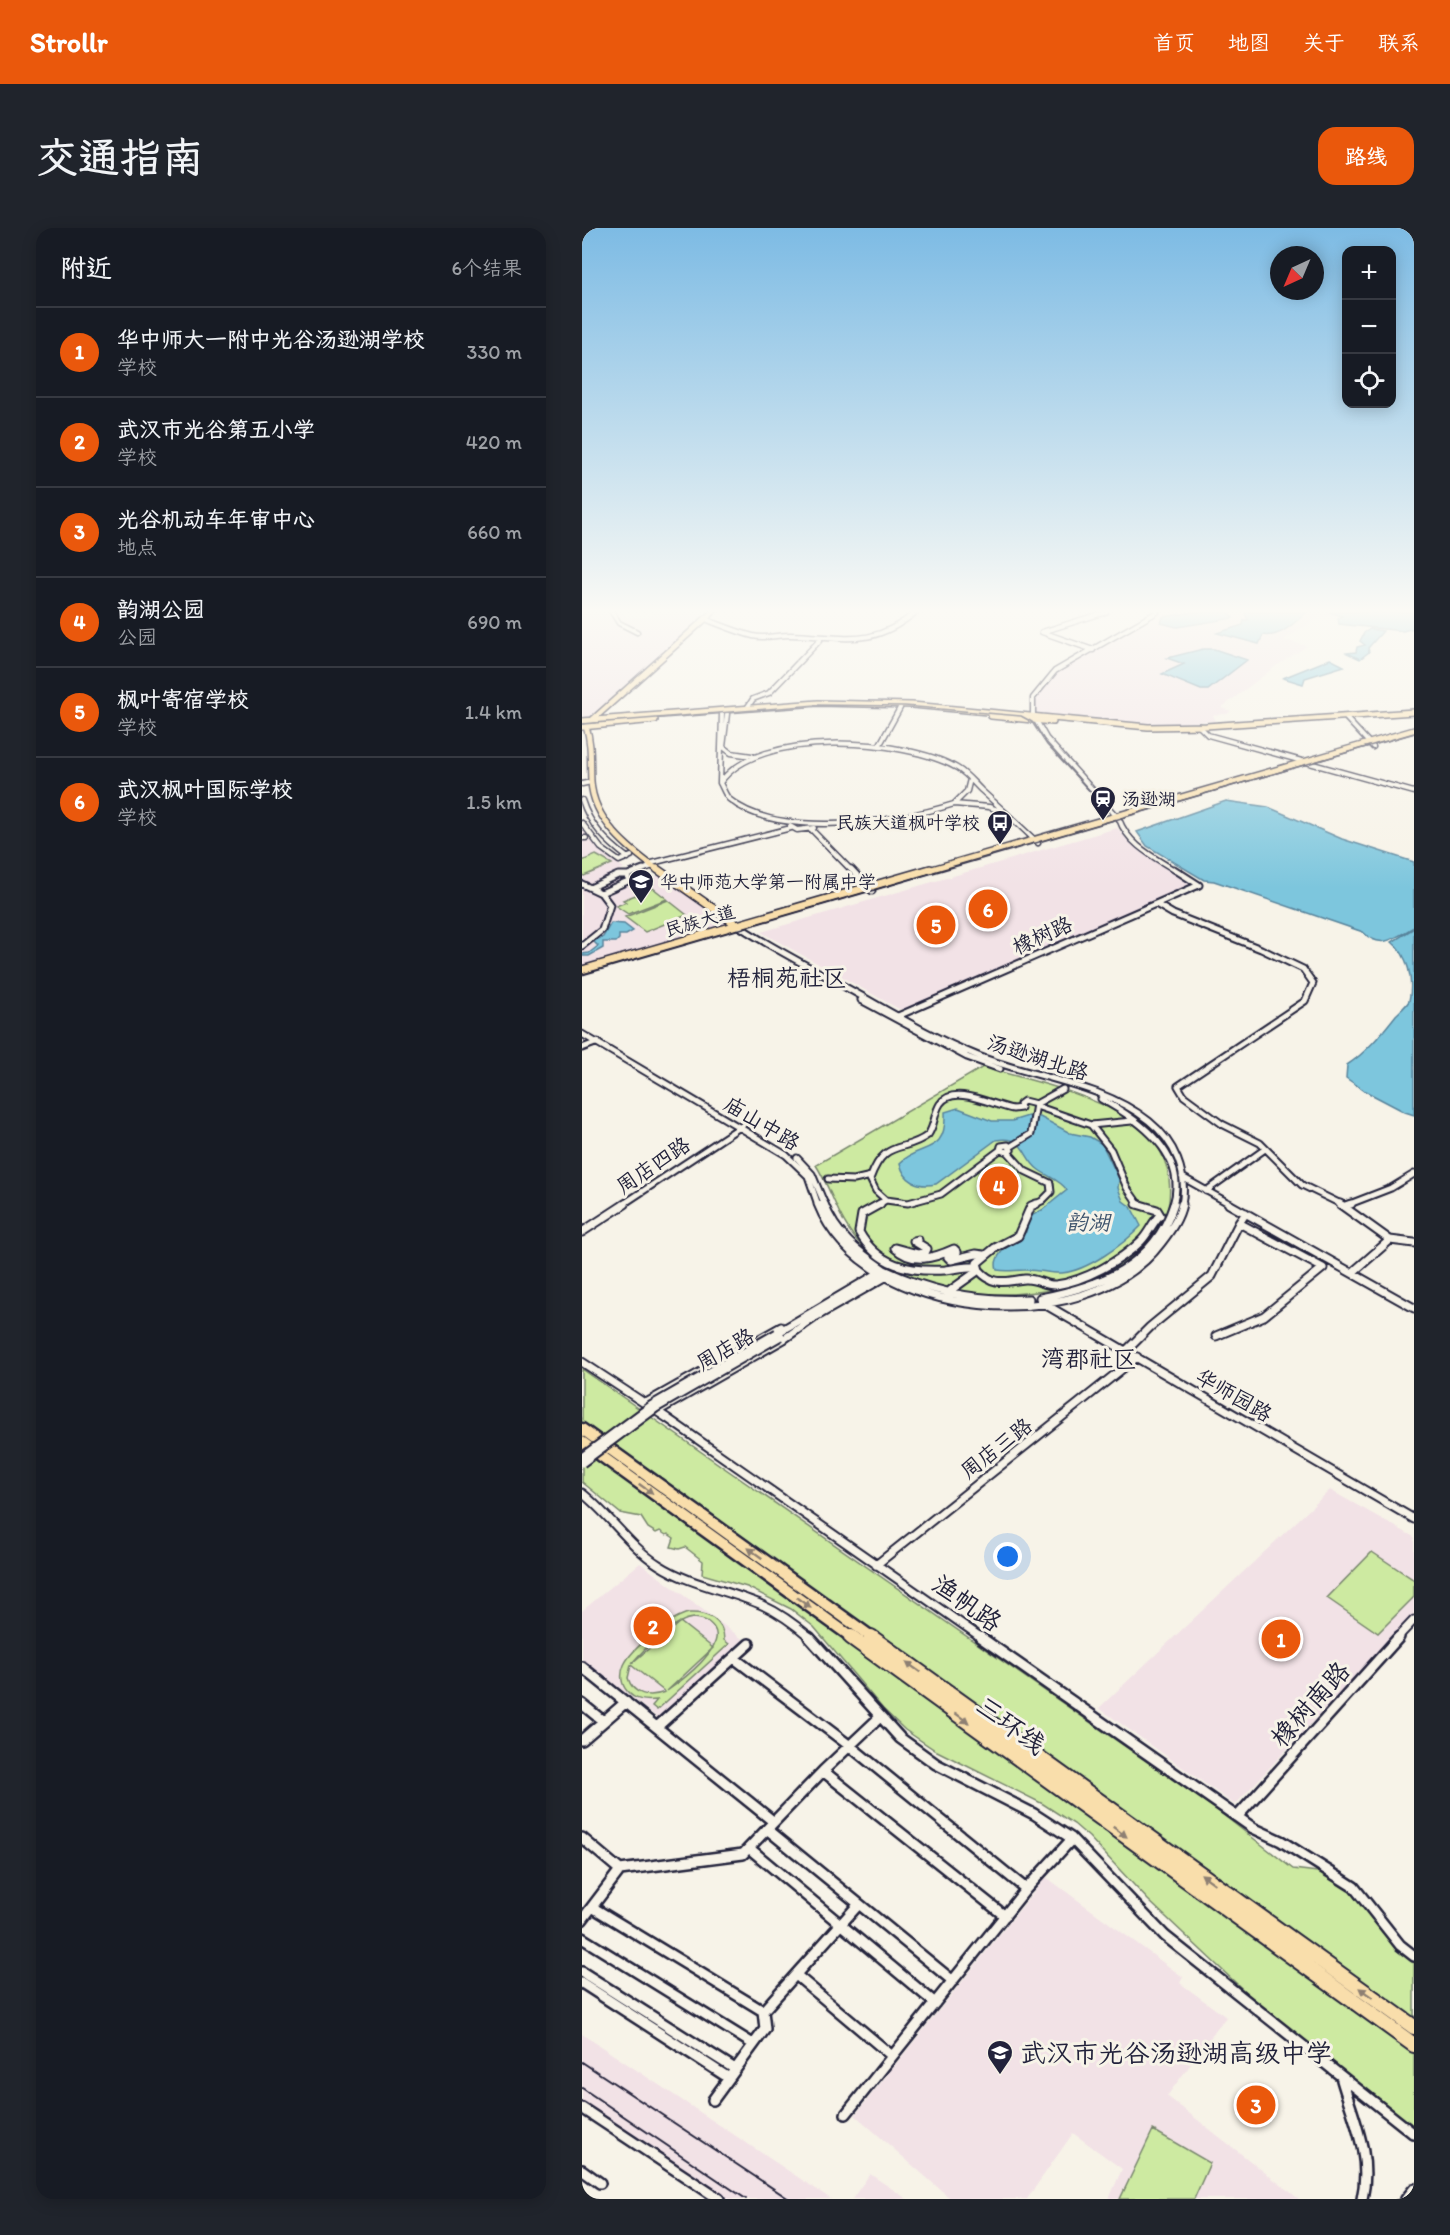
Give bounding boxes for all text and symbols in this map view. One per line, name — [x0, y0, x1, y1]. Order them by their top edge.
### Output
text: Strollr — [30, 25, 108, 59]
text: 首页 — [1153, 30, 1195, 55]
text: 地图 — [1228, 30, 1270, 55]
text: 关于 — [1303, 30, 1345, 55]
text: 联系 — [1378, 30, 1420, 55]
button: 路线 — [1318, 127, 1414, 185]
text: 交通指南 — [36, 132, 204, 183]
north arrow — [1270, 246, 1324, 300]
map controls — [1342, 246, 1396, 408]
button: + — [1342, 246, 1396, 300]
text: 附近 — [60, 252, 112, 284]
text: 6个结果 — [451, 256, 522, 280]
button: − — [1342, 300, 1396, 354]
text: 华中师大一附中光谷汤逊湖学校 — [117, 326, 425, 353]
text: 1 — [75, 340, 84, 364]
text: 330 m — [467, 340, 522, 364]
button: locate — [1342, 354, 1396, 408]
text: 学校 — [117, 355, 157, 379]
text: 武汉市光谷第五小学 — [117, 416, 315, 443]
text: 2 — [74, 430, 85, 454]
text: 420 m — [466, 430, 522, 454]
text: 学校 — [117, 445, 157, 469]
text: 光谷机动车年审中心 — [117, 506, 315, 533]
text: 3 — [74, 520, 85, 544]
text: 660 m — [467, 520, 522, 544]
text: 地点 — [117, 535, 157, 559]
text: 韵湖公园 — [117, 596, 205, 623]
text: 4 — [73, 610, 86, 634]
text: 690 m — [467, 610, 522, 634]
text: 公园 — [117, 625, 157, 649]
text: 枫叶寄宿学校 — [117, 686, 249, 713]
text: 5 — [74, 700, 85, 724]
text: 1.4 km — [465, 700, 522, 724]
text: 学校 — [117, 715, 157, 739]
text: 武汉枫叶国际学校 — [117, 776, 293, 803]
station icon: 汤逊湖 — [1088, 784, 1118, 822]
place label: 汤逊湖 — [1122, 788, 1176, 810]
text: 6 — [74, 790, 85, 814]
text: 1.5 km — [466, 790, 522, 814]
text: 学校 — [117, 805, 157, 829]
bus stop icon: 民族大道枫叶学校 — [985, 808, 1015, 846]
place label: 民族大道枫叶学校 — [836, 812, 980, 834]
school or university icon: 华中师范大学第一附属中学 — [626, 867, 656, 905]
place label: 华中师范大学第一附属中学 — [660, 871, 876, 893]
pin: 6 — [968, 886, 1008, 932]
street label: 民族大道 — [662, 901, 738, 941]
pin: 5 — [916, 902, 956, 948]
street label: 橡树路 — [1008, 911, 1076, 959]
district label: 梧桐苑社区 — [727, 963, 847, 992]
street label: 汤逊湖北路 — [984, 1029, 1092, 1085]
street label: 庙山中路 — [720, 1091, 804, 1155]
street label: 周店四路 — [611, 1131, 695, 1199]
pin: 4 — [980, 1164, 1018, 1208]
water label: 韵湖 — [1066, 1209, 1112, 1236]
street label: 周店路 — [691, 1322, 759, 1376]
district label: 湾郡社区 — [1041, 1344, 1137, 1373]
street label: 华师园路 — [1191, 1363, 1277, 1427]
street label: 周店三路 — [955, 1412, 1037, 1484]
one-way arrow — [638, 1483, 654, 1495]
your location — [993, 1542, 1022, 1571]
one-way arrow — [747, 1548, 762, 1560]
street label: 渔帆路 — [926, 1568, 1008, 1638]
one-way arrow — [796, 1597, 812, 1609]
pin: 2 — [634, 1604, 672, 1648]
pin: 1 — [1262, 1616, 1300, 1662]
street label: 橡树南路 — [1263, 1655, 1357, 1753]
one-way arrow — [906, 1661, 922, 1673]
street label: 三环线 — [970, 1689, 1052, 1761]
one-way arrow — [955, 1711, 970, 1723]
one-way arrow — [1112, 1826, 1128, 1838]
one-way arrow — [1201, 1873, 1217, 1885]
one-way arrow — [1359, 1987, 1374, 1999]
place label: 武汉市光谷汤逊湖高级中学 — [1020, 2037, 1332, 2069]
school or university icon: 武汉市光谷汤逊湖高级中学 — [985, 2038, 1015, 2076]
pin: 3 — [1236, 2082, 1276, 2128]

